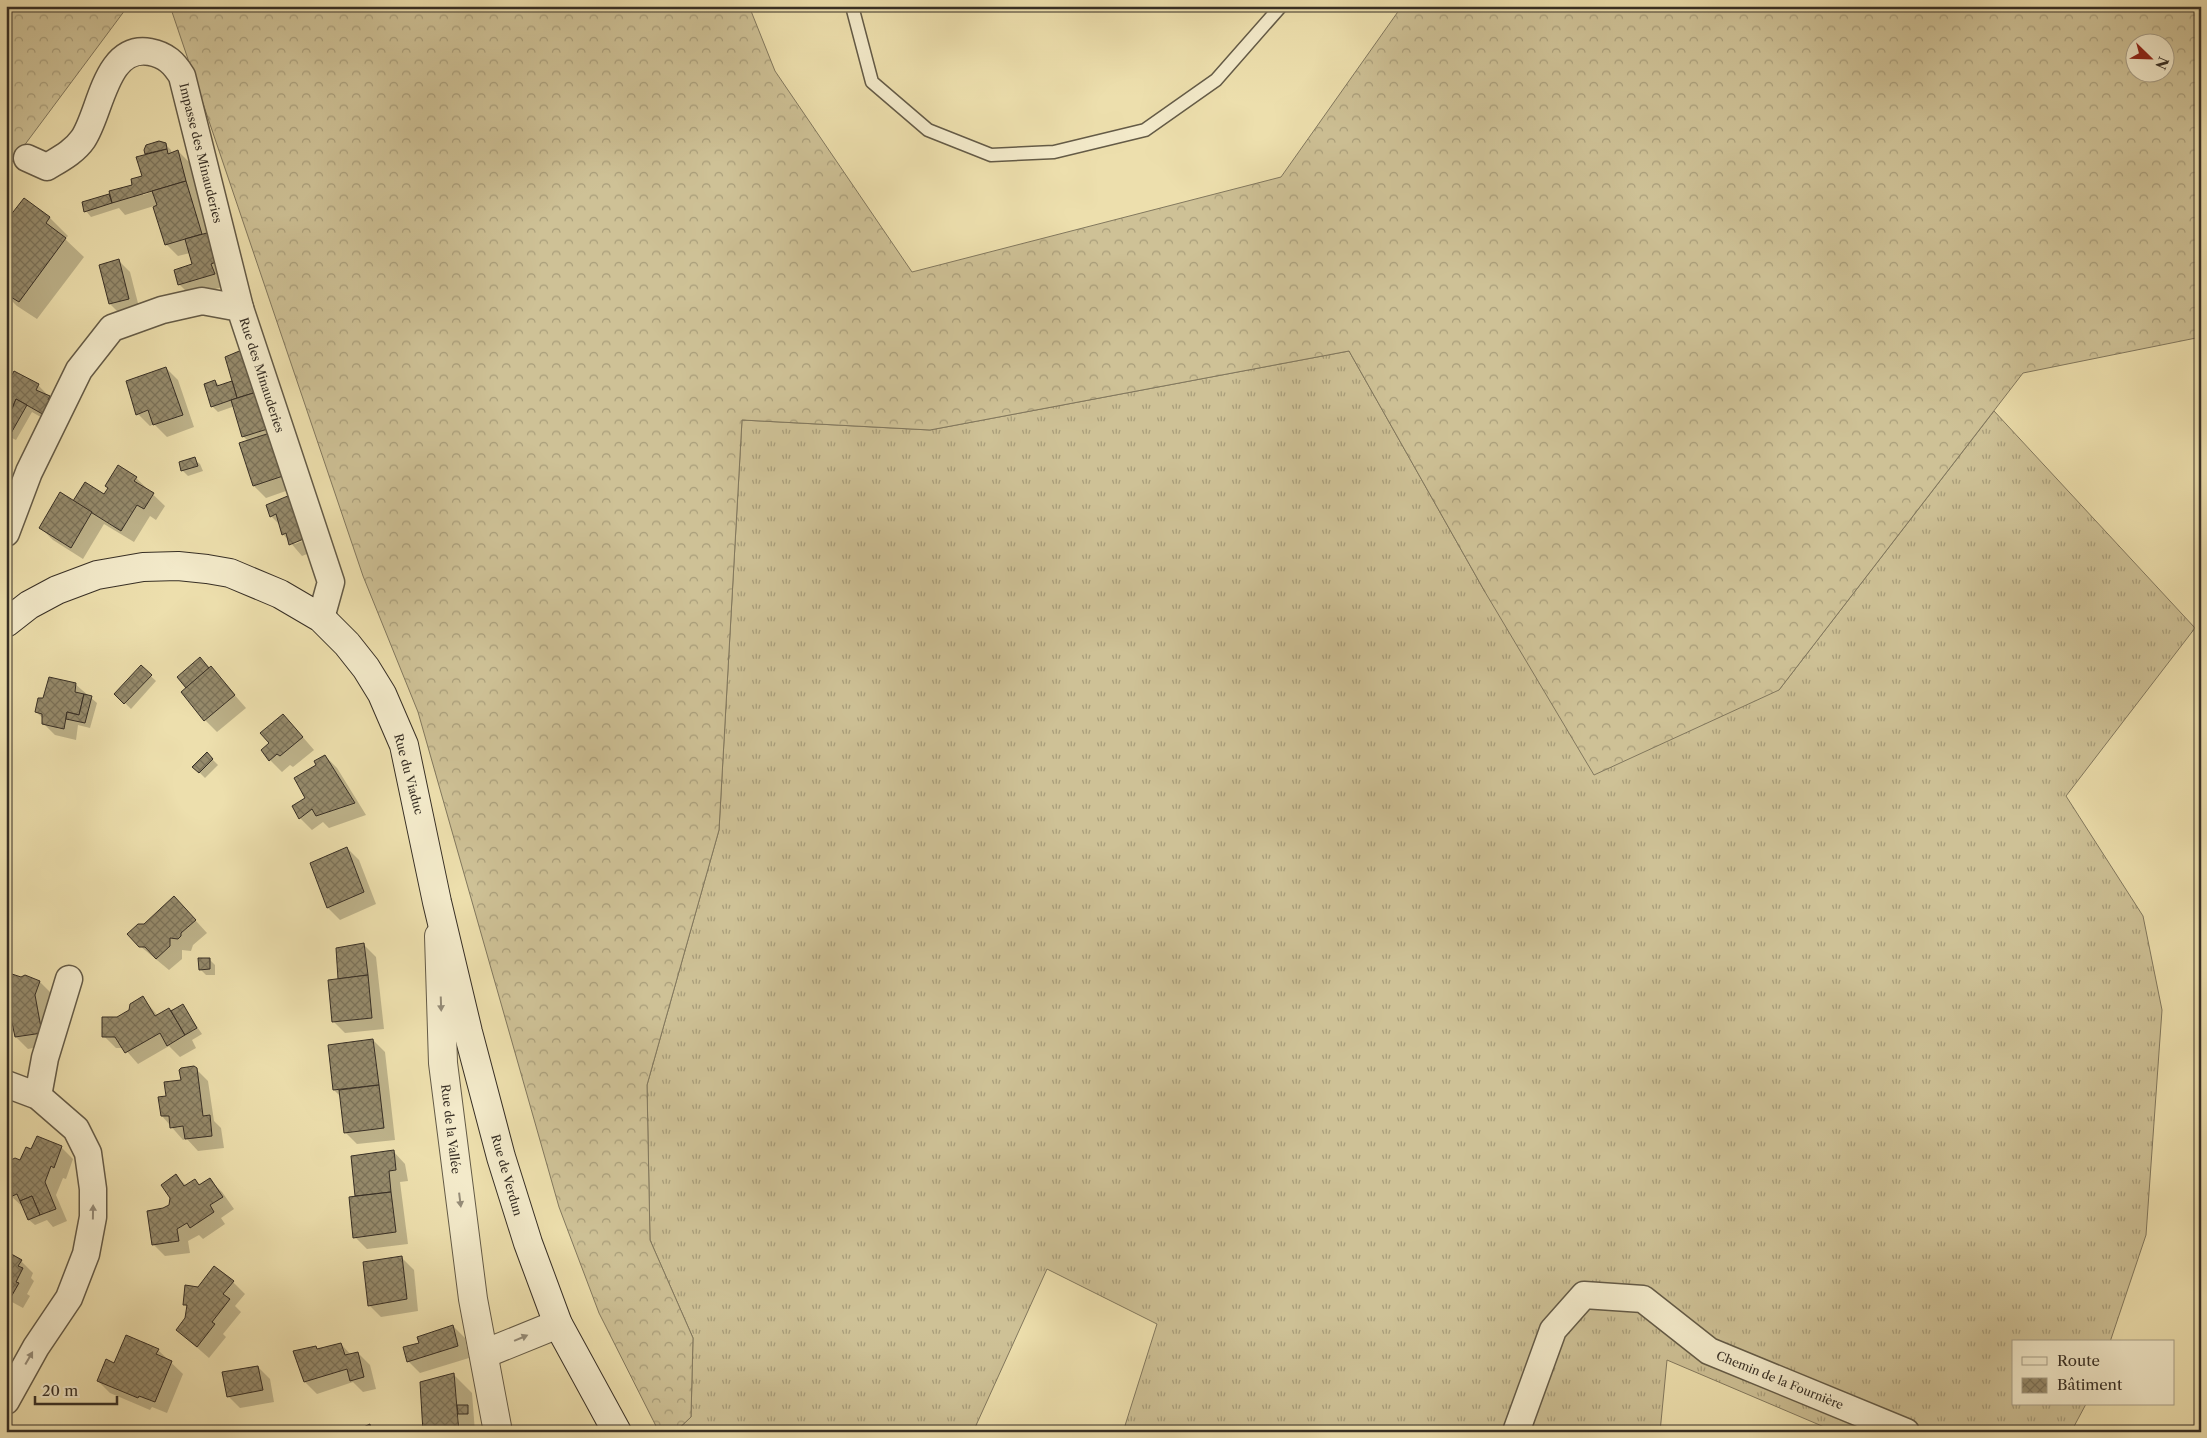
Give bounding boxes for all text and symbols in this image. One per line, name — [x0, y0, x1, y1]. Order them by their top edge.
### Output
north arrow — [2124, 32, 2174, 82]
text: N — [2151, 54, 2173, 72]
street label: Impasse des Minauderies — [176, 81, 226, 225]
street label: Rue des Minauderies — [236, 316, 288, 434]
street label: Rue du Viaduc — [391, 732, 427, 816]
one-way arrow — [437, 996, 445, 1012]
street label: Rue de la Vallée — [438, 1083, 464, 1175]
street label: Rue de Verdun — [488, 1132, 526, 1218]
one-way arrow — [457, 1192, 465, 1208]
one-way arrow — [89, 1203, 97, 1219]
one-way arrow — [514, 1334, 528, 1342]
legend — [2012, 1340, 2174, 1406]
street label: Chemin de la Fournière — [1714, 1348, 1846, 1412]
text: Route — [2057, 1351, 2100, 1370]
one-way arrow — [25, 1352, 34, 1365]
scale bar — [35, 1373, 118, 1405]
text: Bâtiment — [2057, 1375, 2123, 1394]
text: 20 m — [42, 1381, 78, 1400]

